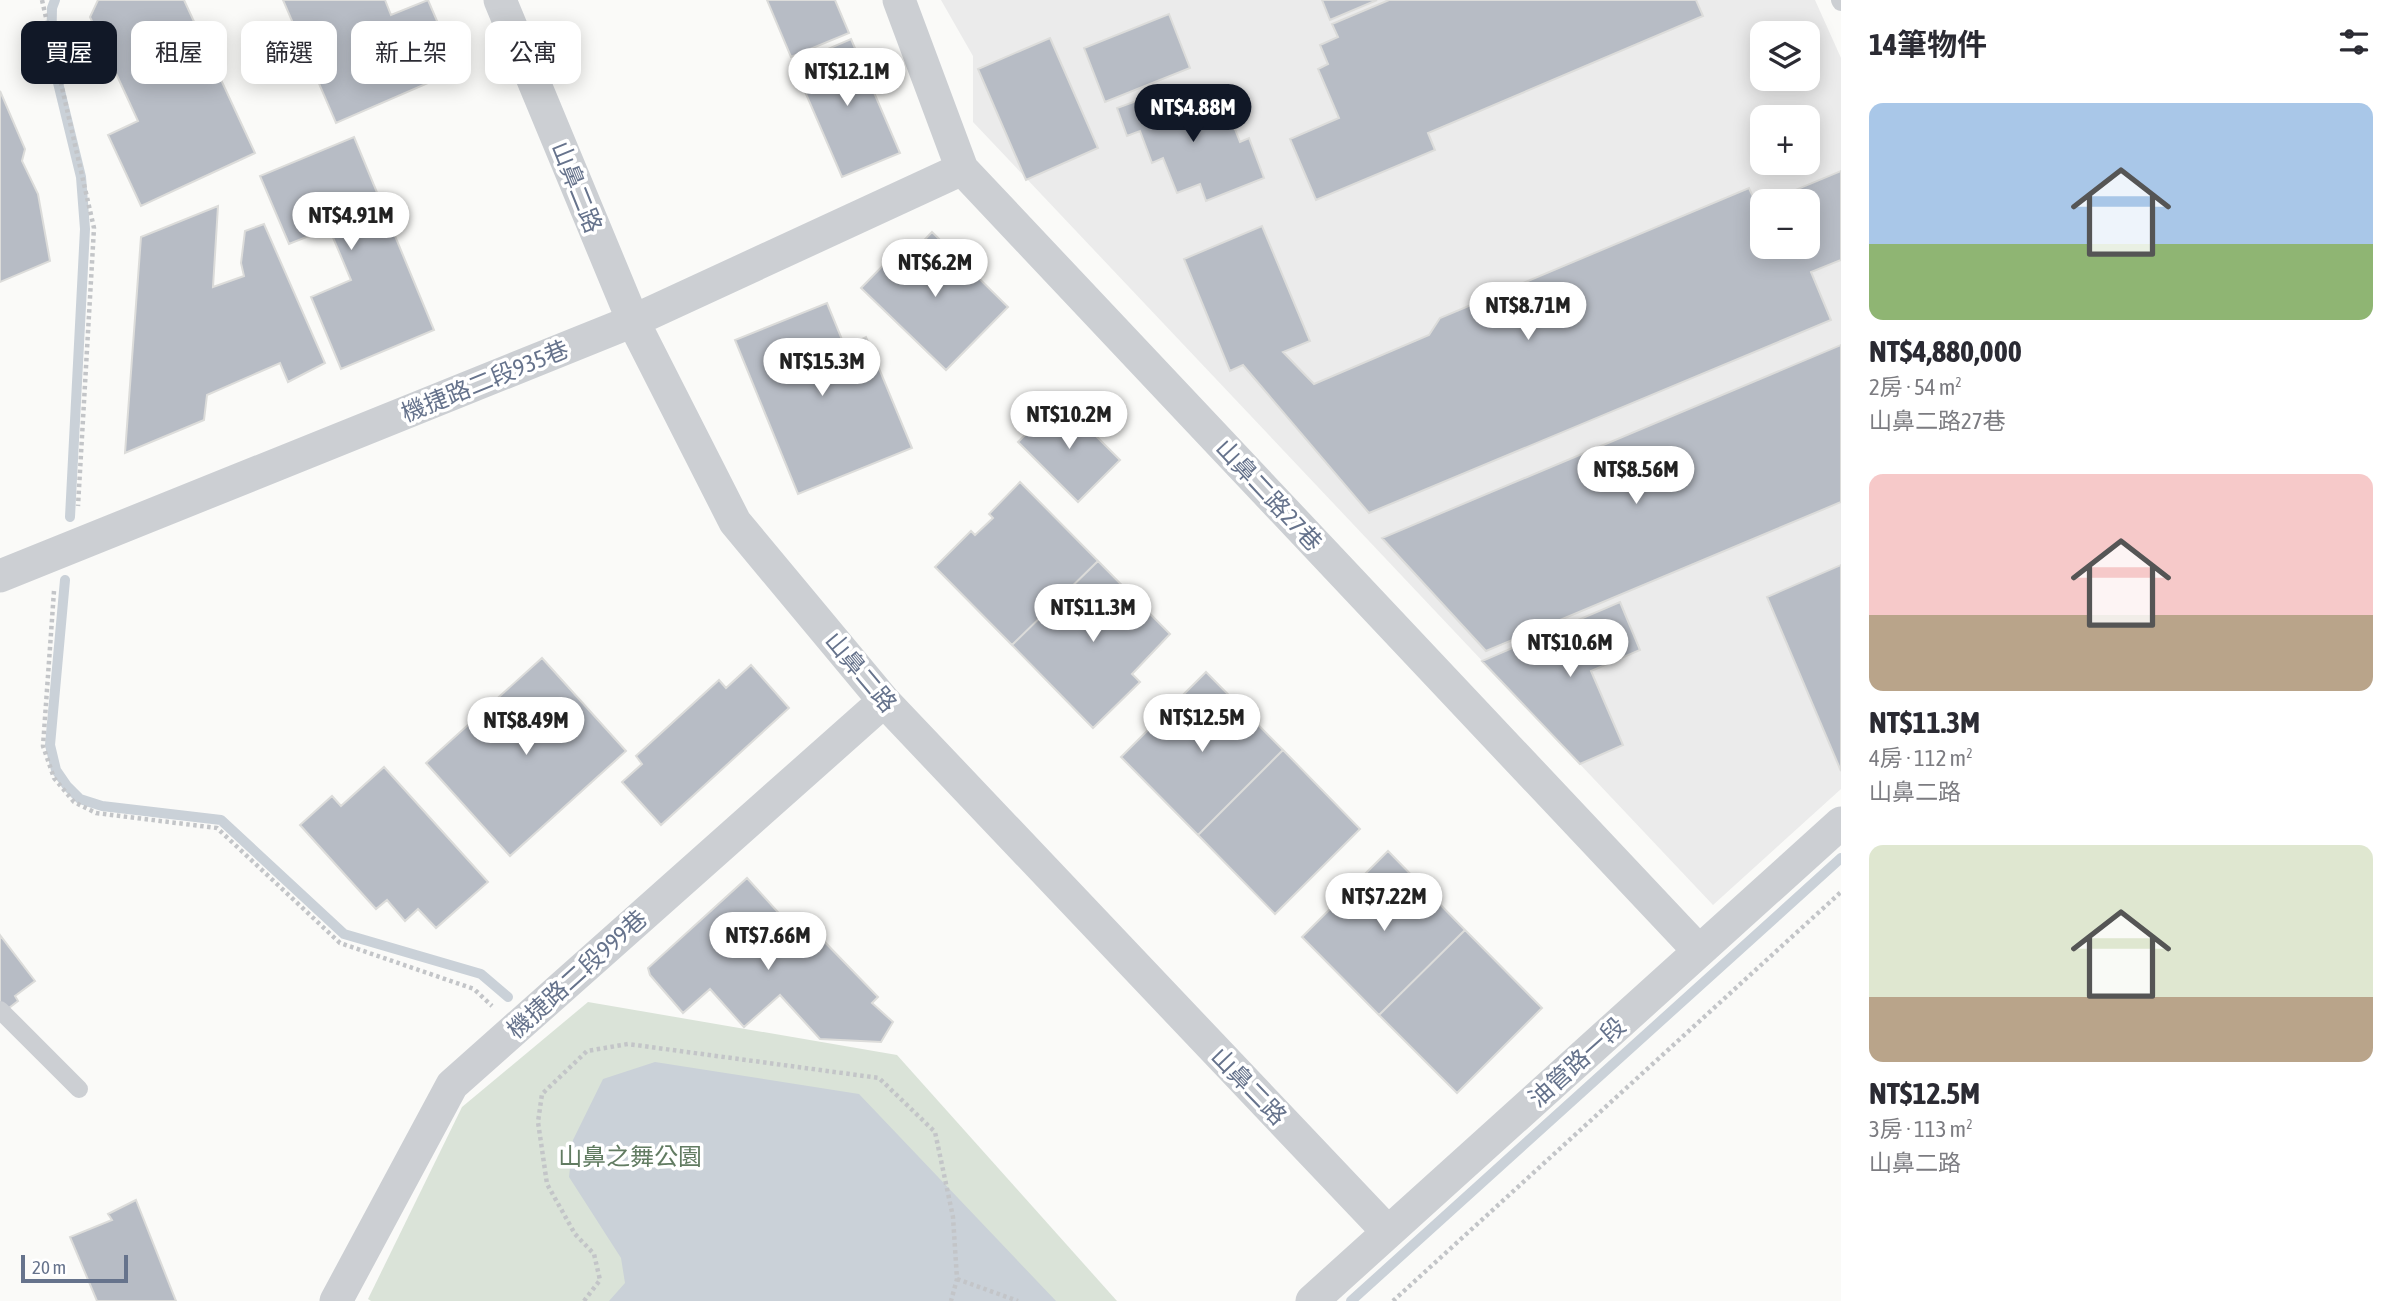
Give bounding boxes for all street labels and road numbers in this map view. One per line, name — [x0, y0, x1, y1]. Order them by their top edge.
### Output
street label: 山鼻二路 — [547, 137, 607, 237]
street label: 機捷路二段935巷 — [397, 335, 573, 427]
street label: 山鼻二路27巷 — [1211, 434, 1327, 556]
street label: 山鼻二路 — [820, 627, 902, 717]
street label: 機捷路二段999巷 — [502, 904, 652, 1044]
street label: 油管路一段 — [1523, 1012, 1631, 1112]
street label: 山鼻二路 — [1206, 1042, 1292, 1130]

